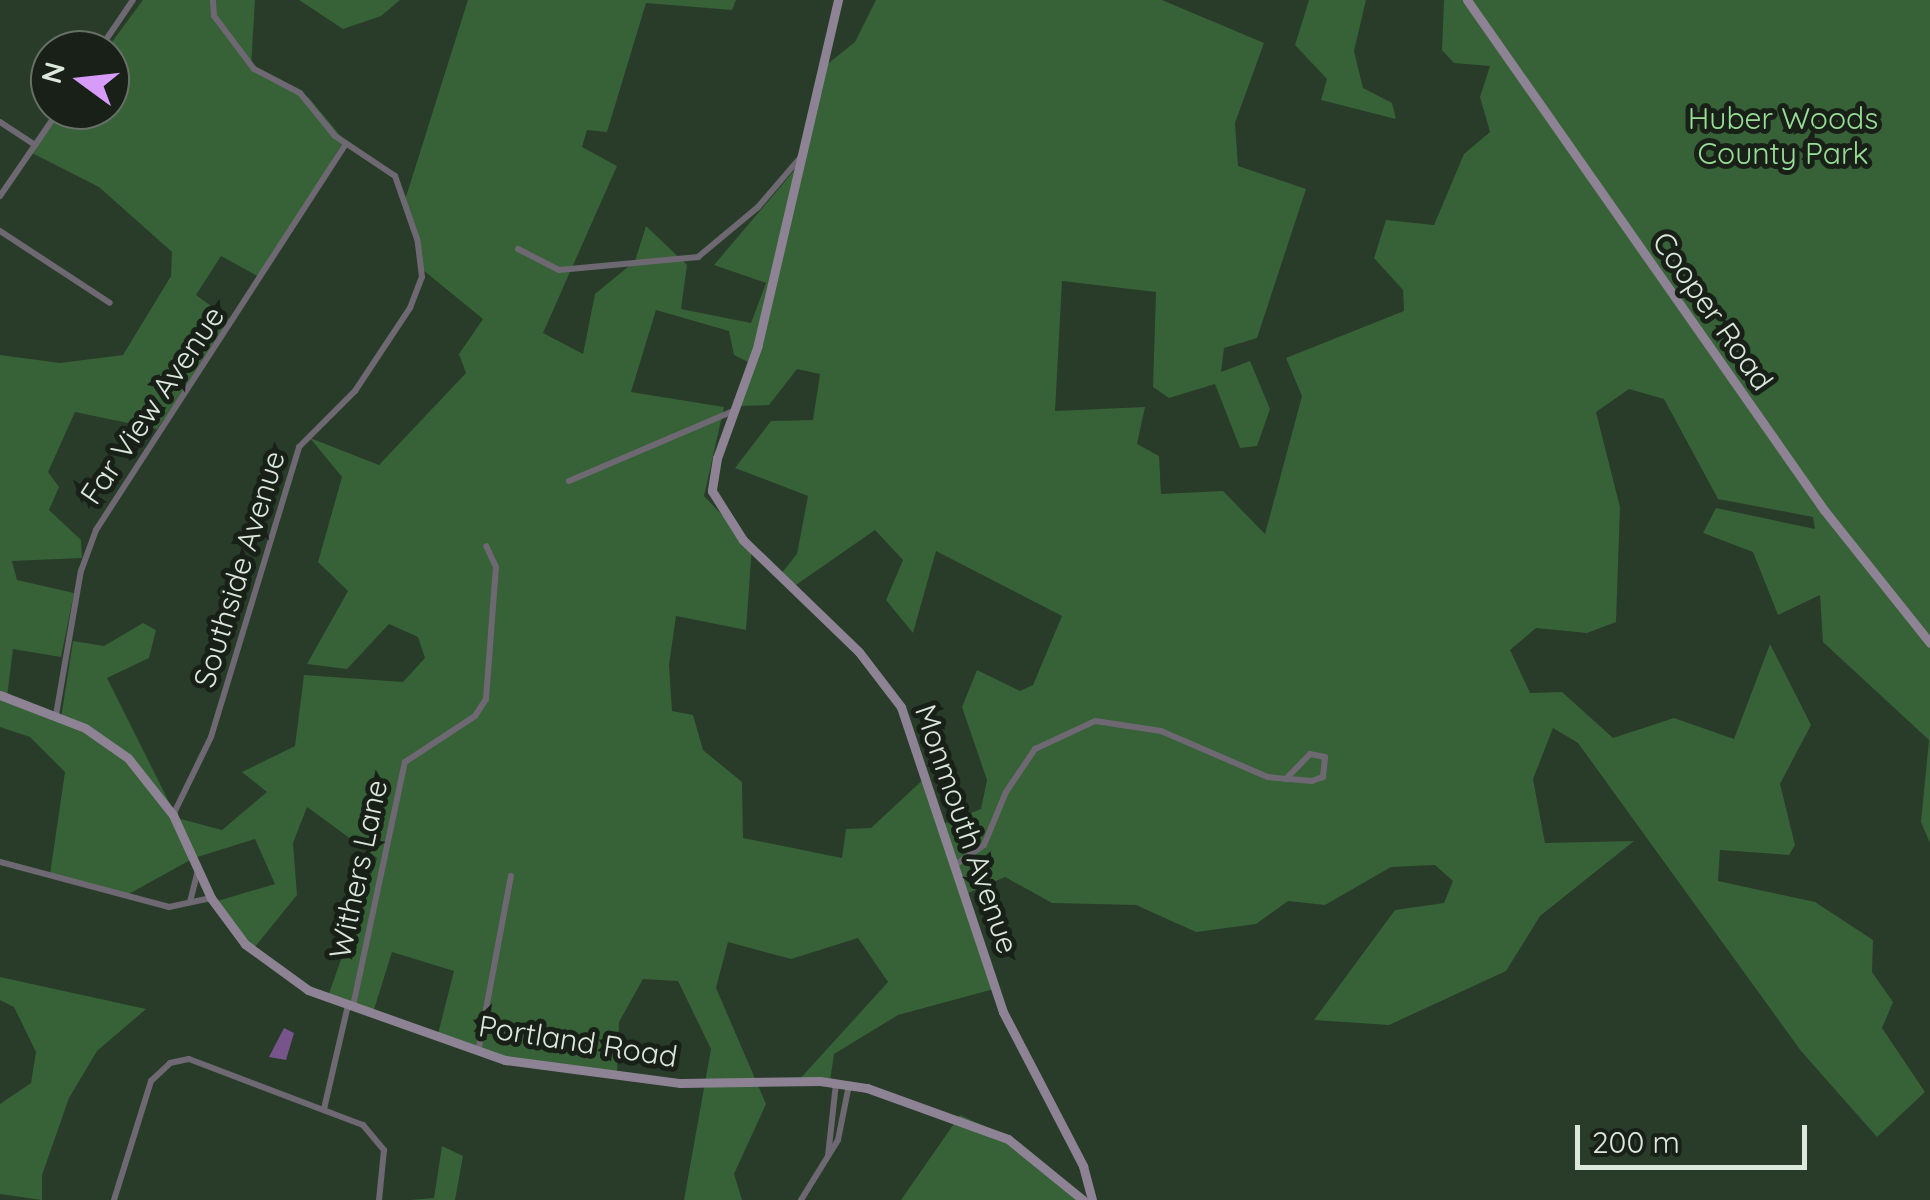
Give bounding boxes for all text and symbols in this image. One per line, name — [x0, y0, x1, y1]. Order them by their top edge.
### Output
north arrow — [30, 30, 130, 130]
text: N — [33, 58, 72, 87]
park label: Huber Woods County Park — [1688, 100, 1878, 170]
street label: Cooper Road — [1645, 225, 1781, 397]
street label: Far View Avenue — [72, 299, 232, 511]
street label: Southside Avenue — [186, 446, 292, 692]
street label: Monmouth Avenue — [908, 700, 1026, 958]
street label: Withers Lane — [321, 776, 395, 962]
street label: Portland Road — [476, 1008, 680, 1074]
scale bar — [1580, 1105, 1812, 1167]
text: 200 m — [1592, 1123, 1680, 1161]

